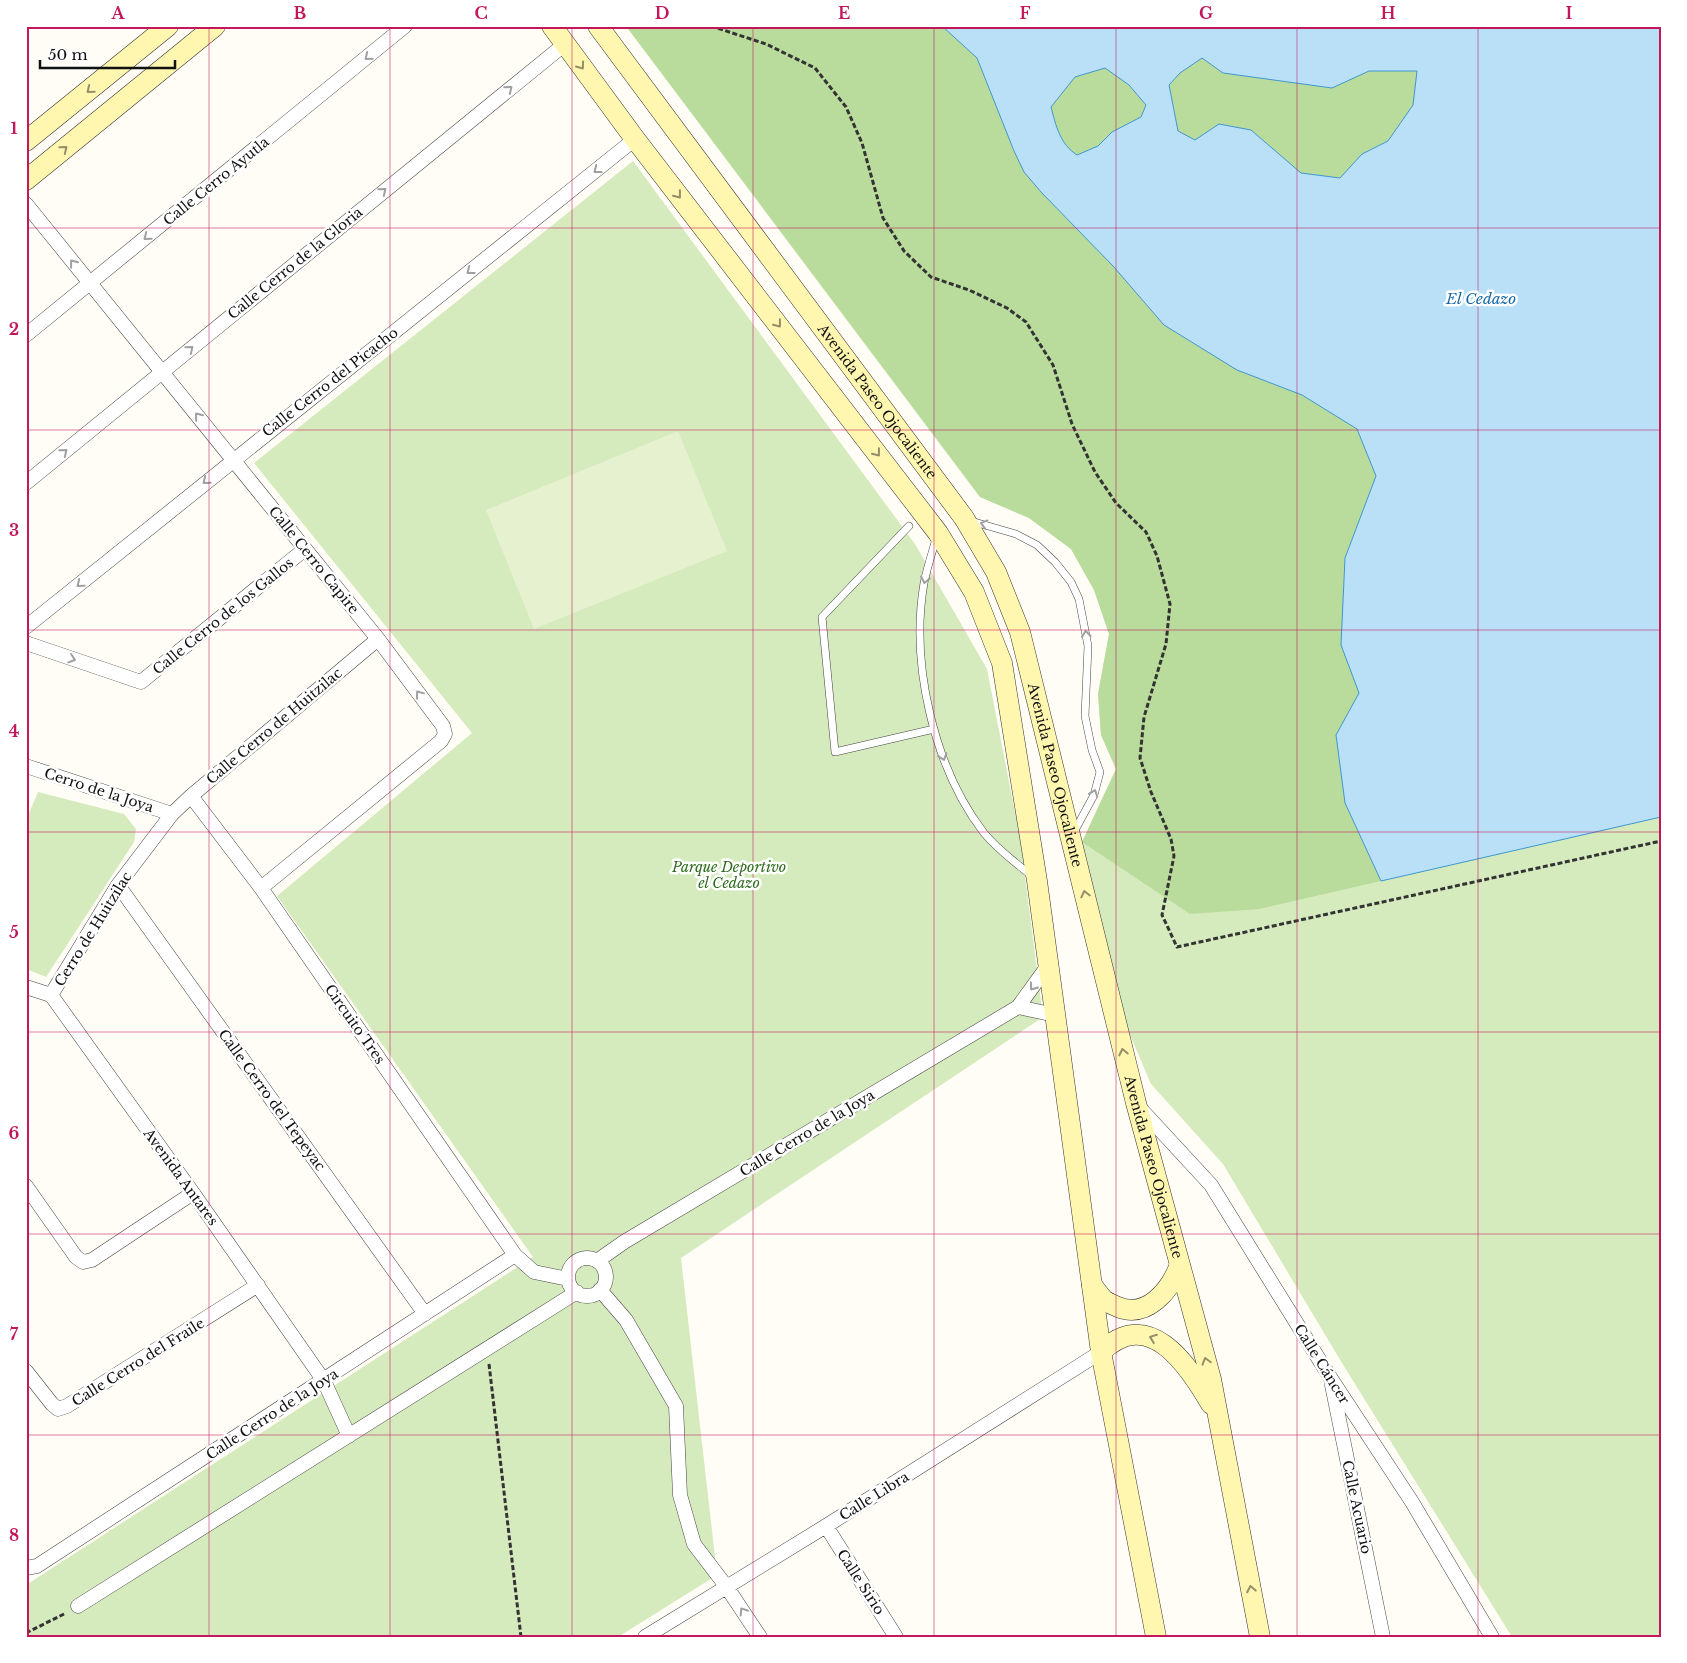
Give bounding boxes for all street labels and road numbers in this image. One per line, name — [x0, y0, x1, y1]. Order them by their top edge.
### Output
street label: Calle Cerro Ayutla — [159, 133, 273, 229]
street label: Calle Cerro de la Gloria — [224, 203, 366, 323]
street label: Avenida Paseo Ojocaliente — [813, 320, 941, 483]
street label: Calle Cerro del Picacho — [258, 323, 402, 441]
street label: Calle Cerro Capire — [265, 502, 363, 618]
street label: Calle Cerro de los Gallos — [149, 554, 297, 678]
street label: Calle Cerro de Huitzilac — [202, 664, 346, 788]
street label: Avenida Paseo Ojocaliente — [1024, 680, 1087, 869]
street label: Cerro de la Joya — [42, 764, 156, 816]
street label: Cerro de Huitzilac — [50, 868, 136, 990]
street label: Circuito Tres — [321, 981, 389, 1067]
street label: Calle Cerro del Tepeyac — [215, 1026, 330, 1175]
street label: Avenida Paseo Ojocaliente — [1120, 1073, 1187, 1261]
street label: Calle Cerro de la Joya — [736, 1086, 878, 1180]
street label: Avenida Antares — [139, 1124, 222, 1229]
street label: Calle Cerro del Fraile — [68, 1314, 208, 1410]
street label: Calle Cáncer — [1290, 1321, 1354, 1408]
street label: Calle Cerro de la Joya — [203, 1364, 342, 1463]
street label: Calle Acuario — [1338, 1458, 1376, 1556]
street label: Calle Libra — [836, 1467, 912, 1524]
street label: Calle Sirio — [833, 1546, 889, 1618]

